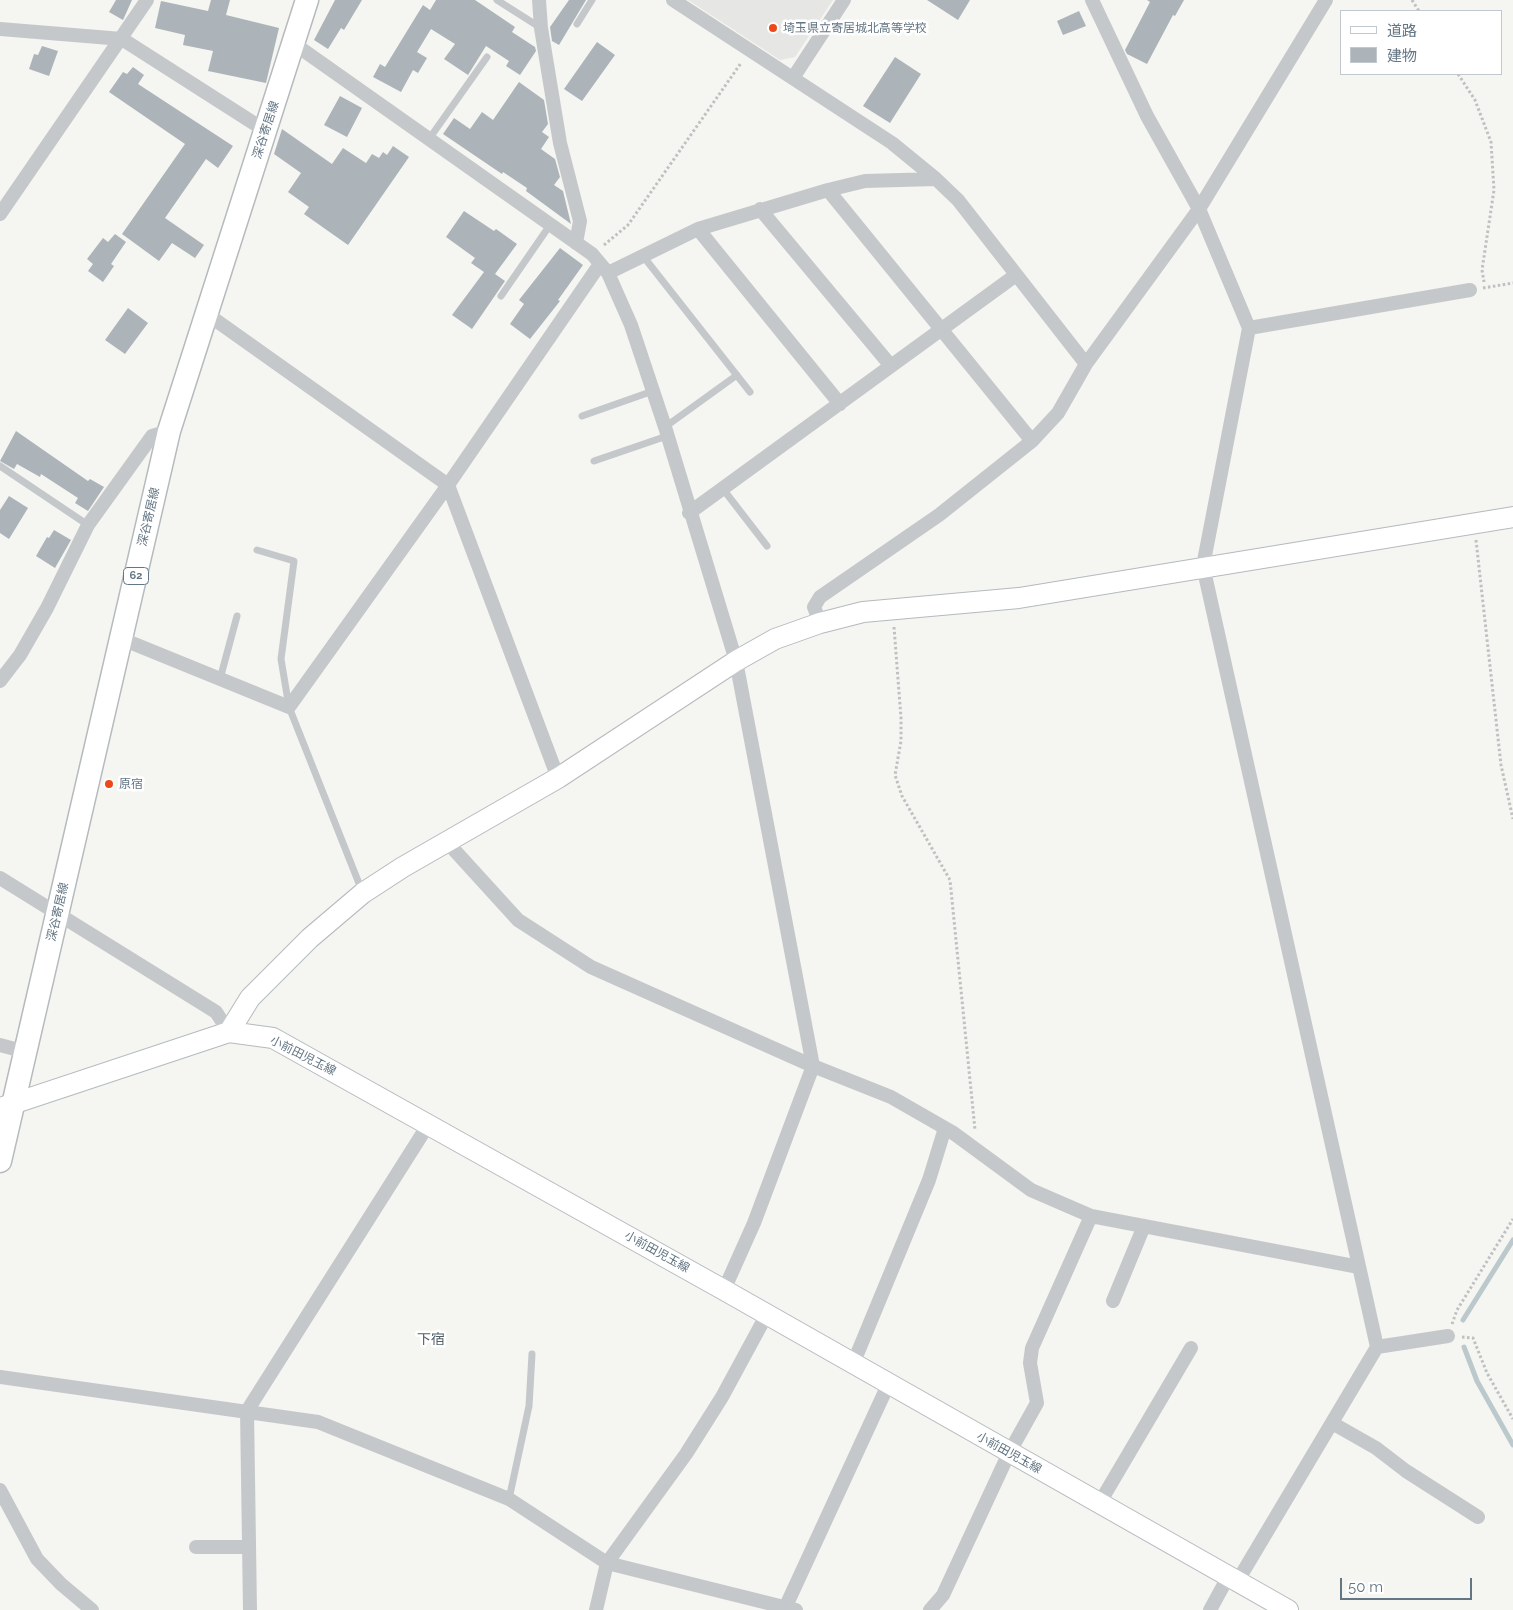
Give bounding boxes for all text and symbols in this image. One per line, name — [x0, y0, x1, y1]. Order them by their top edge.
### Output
legend — [1340, 10, 1503, 75]
place label: 埼玉県立寄居城北高等学校 — [783, 21, 927, 35]
marker: 埼玉県立寄居城北高等学校 — [767, 22, 779, 34]
text: 道路 — [1387, 22, 1417, 40]
text: 建物 — [1387, 47, 1417, 65]
street label: 深谷寄居線 — [250, 99, 282, 161]
street label: 深谷寄居線 — [135, 486, 163, 548]
road number: 62 — [124, 568, 148, 584]
place label: 原宿 — [119, 777, 143, 791]
marker: 原宿 — [103, 778, 115, 790]
street label: 深谷寄居線 — [44, 881, 72, 943]
street label: 小前田児玉線 — [268, 1033, 338, 1079]
street label: 小前田児玉線 — [622, 1228, 692, 1276]
district label: 下宿 — [417, 1332, 445, 1348]
street label: 小前田児玉線 — [974, 1429, 1044, 1477]
scale bar — [1343, 1568, 1476, 1600]
text: 50 m — [1348, 1578, 1383, 1596]

